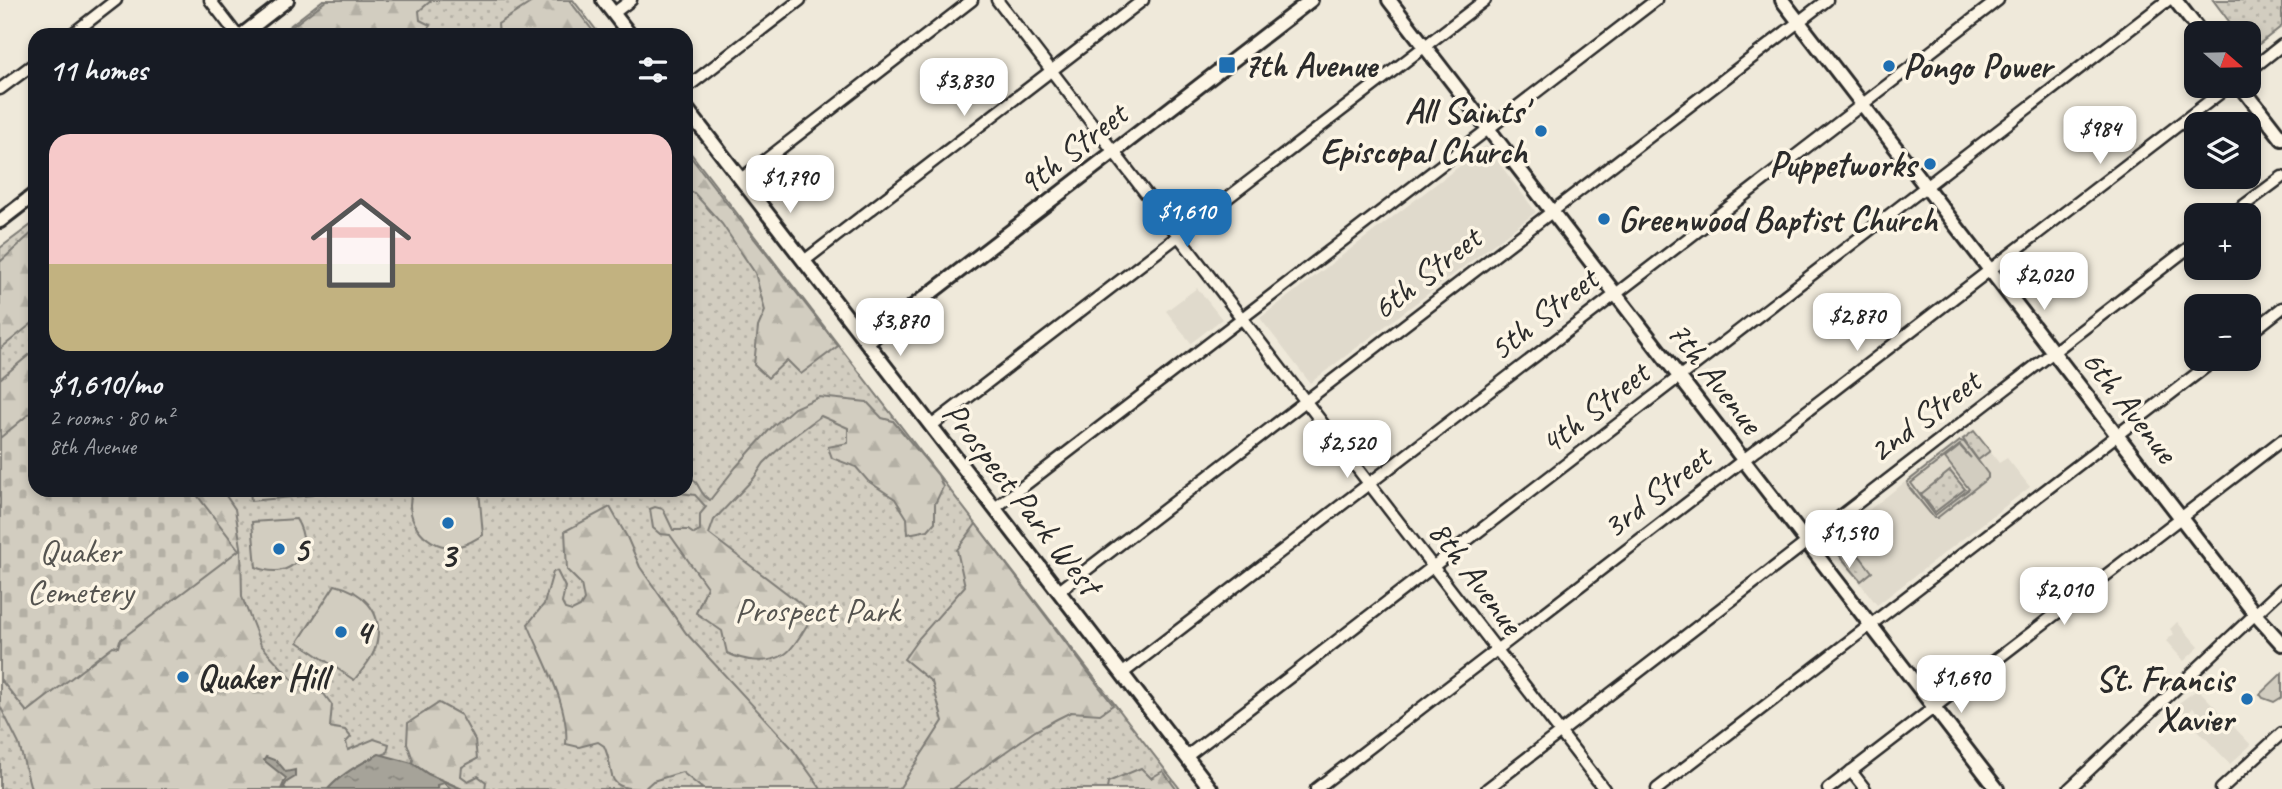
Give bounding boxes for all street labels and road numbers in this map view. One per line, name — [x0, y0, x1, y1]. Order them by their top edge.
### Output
street label: 9th Street — [1008, 90, 1139, 206]
street label: 6th Street — [1362, 214, 1493, 330]
street label: 5th Street — [1479, 255, 1610, 371]
street label: 7th Avenue — [1657, 311, 1775, 445]
street label: 6th Avenue — [2072, 340, 2190, 474]
street label: 4th Street — [1530, 349, 1661, 465]
street label: 2nd Street — [1859, 357, 1992, 473]
street label: Prospect Park West — [932, 392, 1114, 607]
street label: 3rd Street — [1592, 433, 1722, 549]
street label: 8th Avenue — [1418, 511, 1535, 645]

